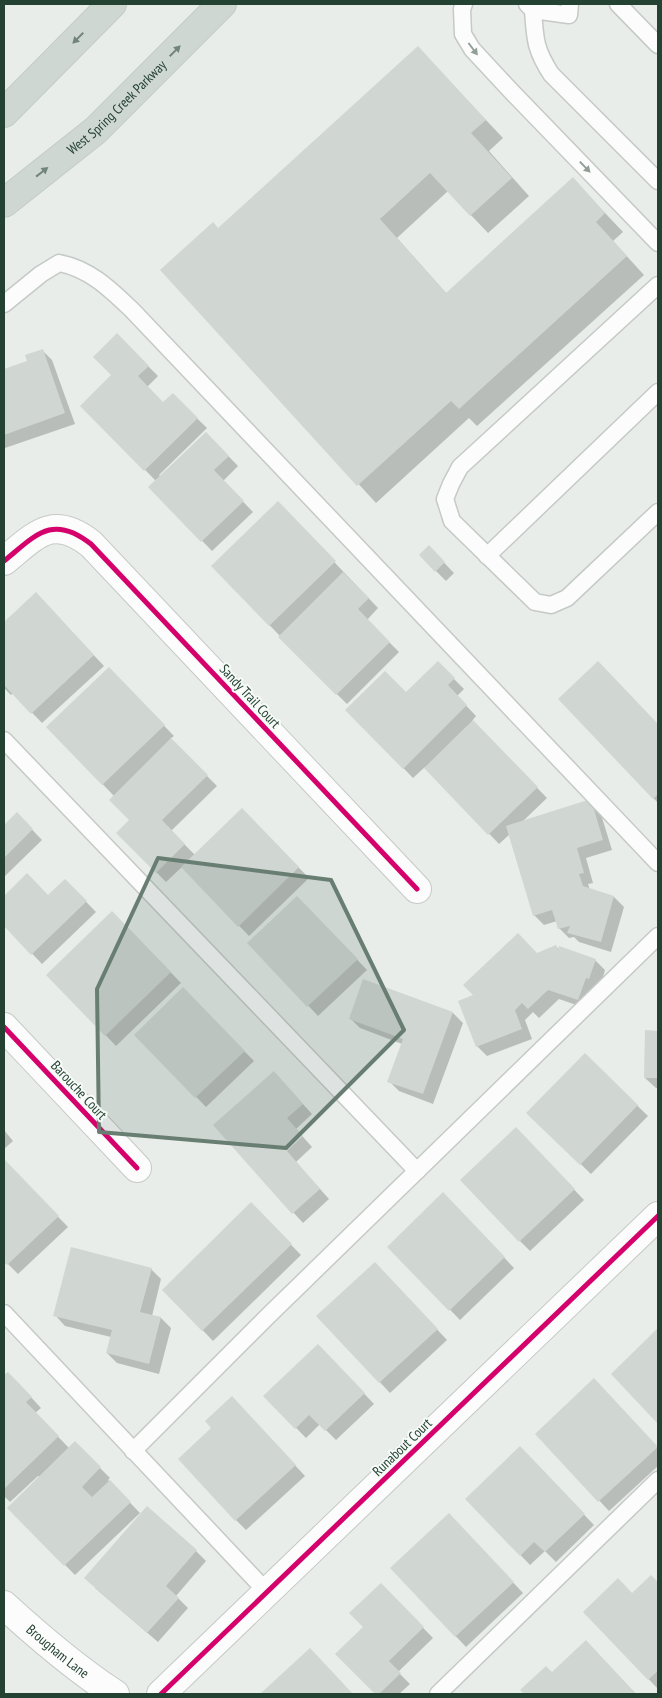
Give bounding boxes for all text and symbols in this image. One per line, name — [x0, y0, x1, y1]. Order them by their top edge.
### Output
one-way arrow — [72, 32, 84, 44]
one-way arrow — [468, 42, 479, 55]
one-way arrow — [168, 45, 180, 57]
street label: West Spring Creek Parkway — [63, 56, 170, 158]
one-way arrow — [579, 161, 591, 173]
one-way arrow — [35, 167, 48, 178]
street label: Sandy Trail Court — [216, 660, 284, 732]
street label: Barouche Court — [47, 1057, 111, 1123]
street label: Runabout Court — [369, 1414, 436, 1480]
street label: Brougham Lane — [23, 1620, 93, 1682]

